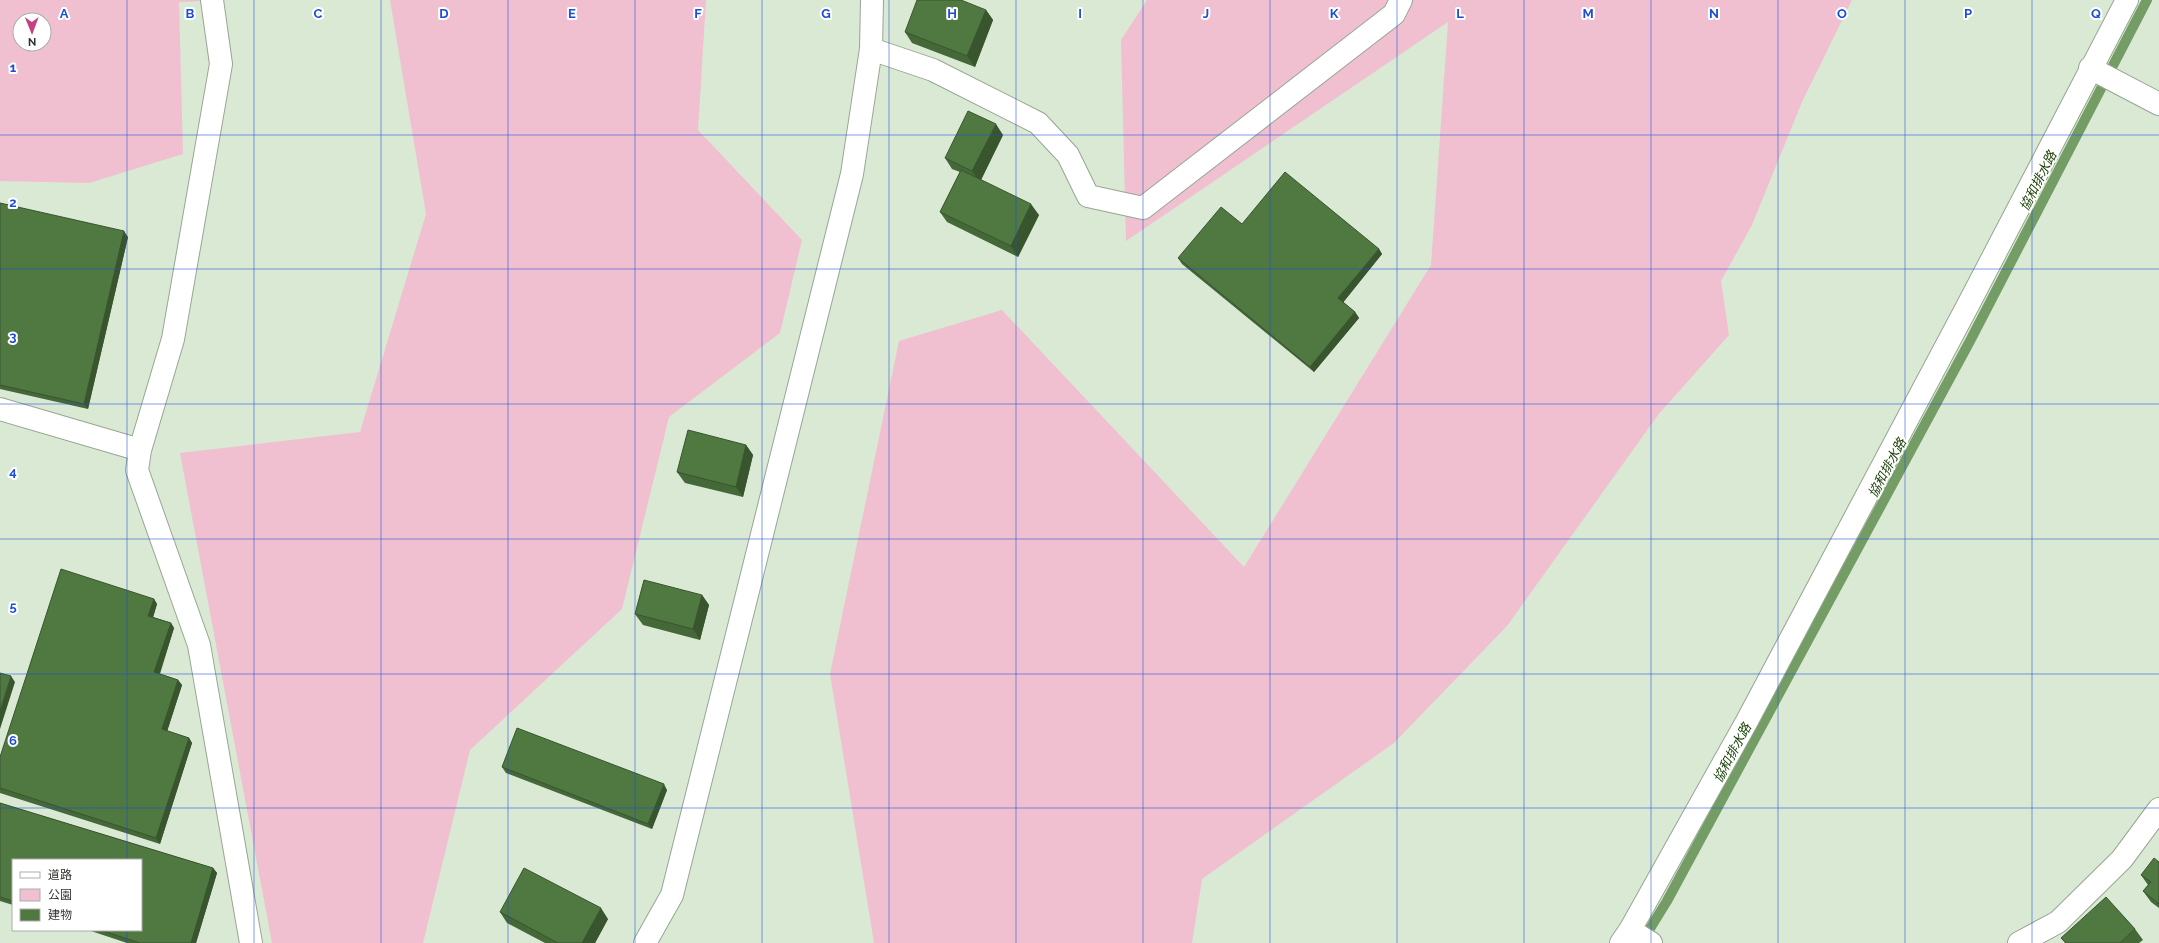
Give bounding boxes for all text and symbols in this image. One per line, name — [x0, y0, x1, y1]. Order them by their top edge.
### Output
text: A — [60, 6, 69, 21]
text: B — [186, 6, 195, 21]
text: C — [314, 6, 323, 21]
text: D — [439, 6, 449, 21]
text: E — [568, 6, 576, 21]
text: F — [694, 6, 702, 21]
text: G — [821, 6, 831, 21]
text: H — [947, 6, 957, 21]
text: I — [1078, 6, 1082, 21]
text: J — [1203, 6, 1209, 21]
text: K — [1330, 6, 1339, 21]
text: L — [1456, 6, 1464, 21]
text: M — [1582, 6, 1594, 21]
text: N — [1709, 6, 1719, 21]
text: O — [1837, 6, 1847, 21]
text: P — [1964, 6, 1972, 21]
text: Q — [2091, 6, 2101, 21]
north arrow — [12, 12, 52, 52]
text: N — [28, 35, 36, 48]
text: 1 — [10, 60, 17, 75]
water label: 協和排水路 — [2017, 148, 2060, 213]
text: 2 — [9, 195, 17, 210]
text: 3 — [9, 329, 17, 344]
water label: 協和排水路 — [1865, 435, 1909, 500]
text: 4 — [9, 464, 17, 479]
text: 5 — [9, 599, 17, 614]
water label: 協和排水路 — [1710, 720, 1754, 785]
text: 6 — [9, 733, 17, 748]
legend — [12, 859, 142, 931]
text: 道路 — [48, 868, 72, 882]
text: 公園 — [48, 888, 72, 902]
text: 建物 — [48, 908, 72, 922]

